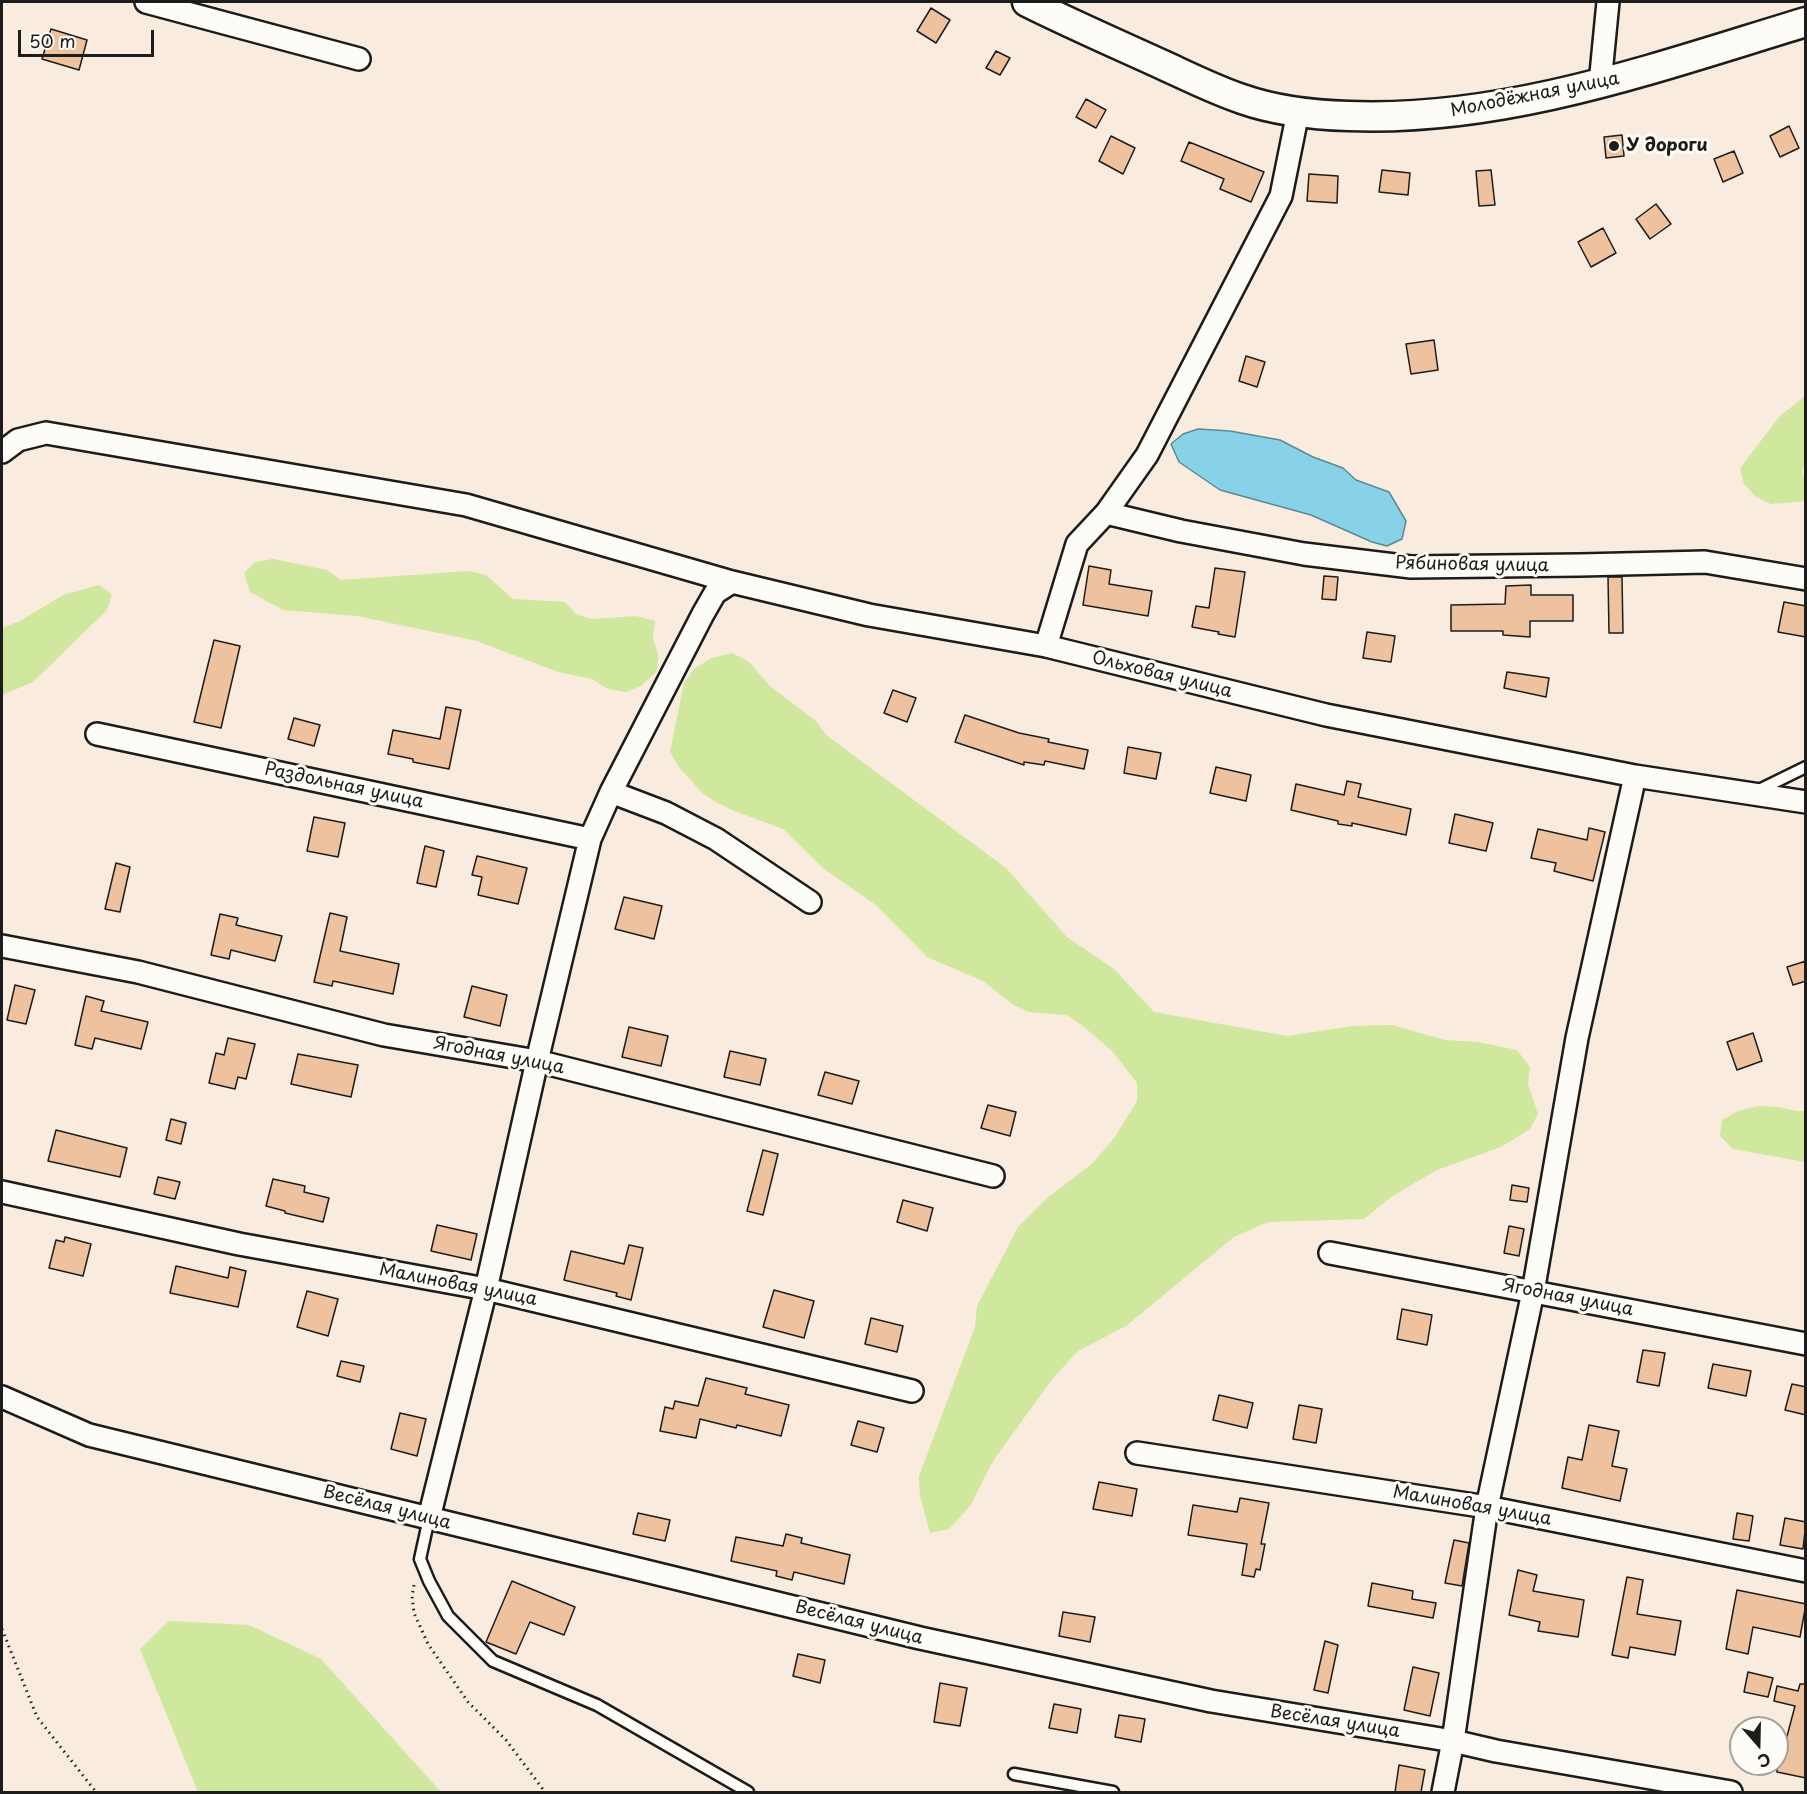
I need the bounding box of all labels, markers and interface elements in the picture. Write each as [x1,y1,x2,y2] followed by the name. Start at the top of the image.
[21,18,158,56] scale bar
[29,27,76,54] text: 50 m
[1449,68,1621,122] street label: Молодёжная улица
[1626,135,1708,157] place label: У дороги
[1607,139,1621,153] marker: У дороги
[1395,553,1549,577] street label: Рябиновая улица
[1090,647,1234,703] street label: Ольховая улица
[263,759,425,813] street label: Раздольная улица
[432,1033,566,1079] street label: Ягодная улица
[377,1259,539,1311] street label: Малиновая улица
[1501,1275,1635,1321] street label: Ягодная улица
[1391,1481,1553,1531] street label: Малиновая улица
[321,1482,453,1534] street label: Весёлая улица
[793,1597,925,1649] street label: Весёлая улица
[1269,1701,1401,1743] street label: Весёлая улица
[1729,1716,1789,1776] north arrow
[1755,1748,1774,1774] text: С

